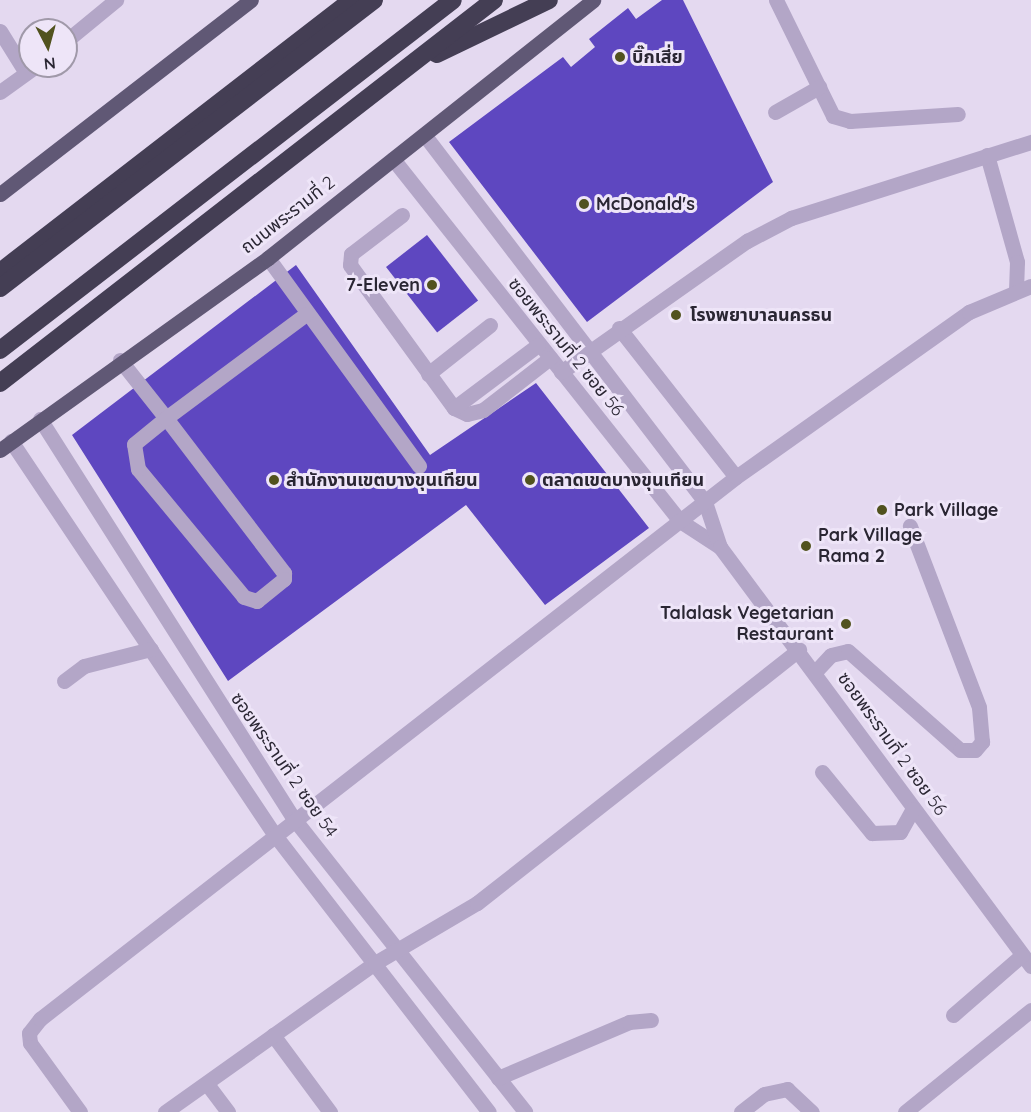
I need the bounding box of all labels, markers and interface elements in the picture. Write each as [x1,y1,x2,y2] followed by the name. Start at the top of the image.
[18,18,78,78] north arrow
[632,46,683,68] place label: บิ๊กเสี่ย
[613,50,627,64] marker: บิ๊กเสี่ย
[43,53,57,74] text: N
[237,172,339,258] street label: ถนนพระรามที่ 2
[596,193,695,215] place label: McDonald's
[577,197,591,211] marker: McDonald's
[504,273,628,421] street label: ซอยพระรามที่ 2 ซอย 56
[346,274,420,296] place label: 7-Eleven
[425,278,439,292] marker: 7-Eleven
[690,304,832,326] place label: โรงพยาบาลนครธน
[667,306,685,324] marker: โรงพยาบาลนครธน
[286,469,478,491] place label: สำนักงานเขตบางขุนเทียน
[542,469,704,491] place label: ตลาดเขตบางขุนเทียน
[267,473,281,487] marker: สำนักงานเขตบางขุนเทียน
[523,473,537,487] marker: ตลาดเขตบางขุนเทียน
[894,499,998,521] place label: Park Village
[875,503,889,517] marker: Park Village
[818,525,922,568] place label: Park Village Rama 2
[799,539,813,553] marker: Park Village Rama 2
[660,603,834,646] place label: Talalask Vegetarian Restaurant
[839,617,853,631] marker: Talalask Vegetarian Restaurant
[833,668,951,820] street label: ซอยพระรามที่ 2 ซอย 56
[226,689,342,841] street label: ซอยพระรามที่ 2 ซอย 54

